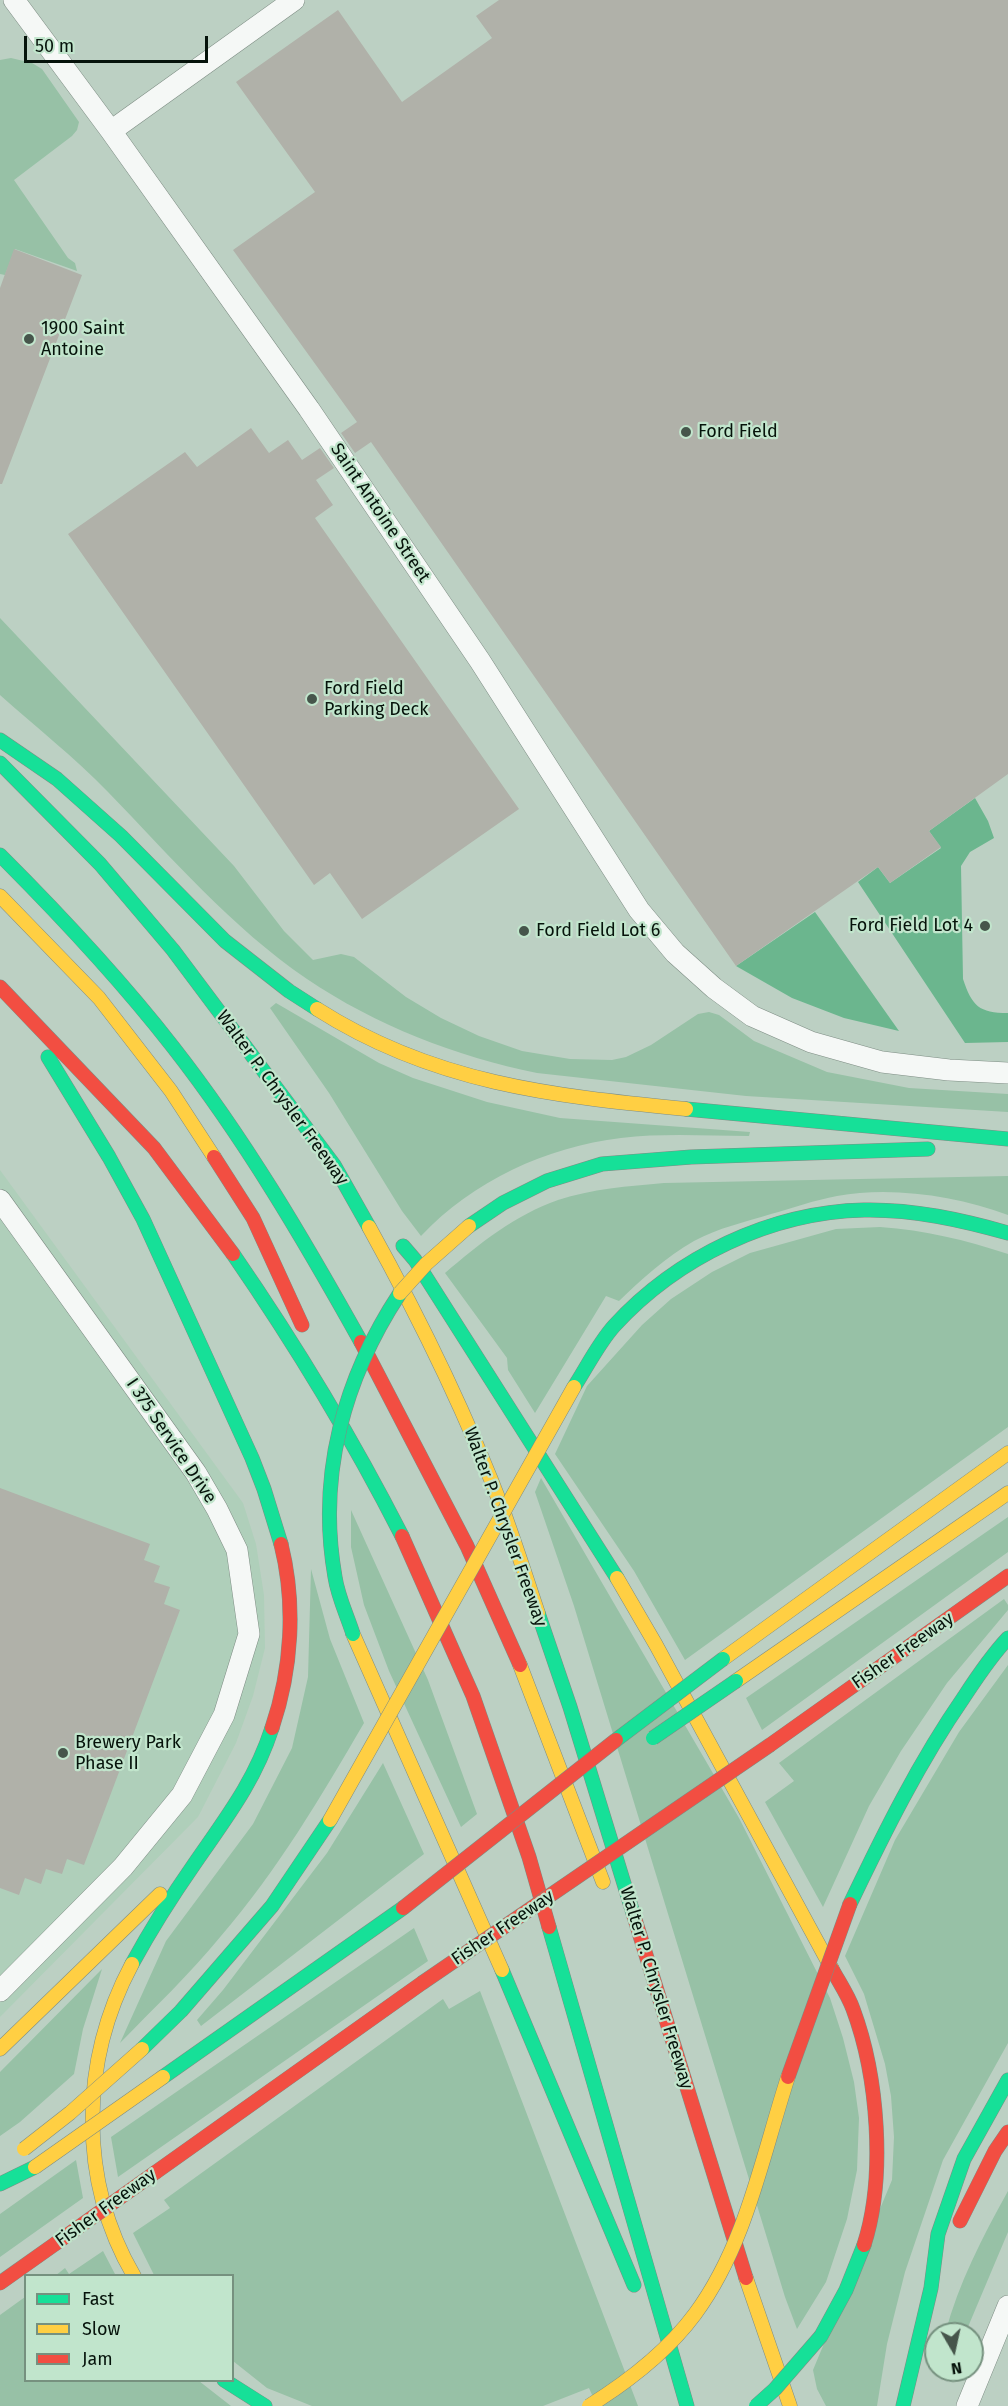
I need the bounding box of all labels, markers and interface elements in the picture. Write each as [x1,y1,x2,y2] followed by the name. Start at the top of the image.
[27,24,212,62] scale bar
[35,35,74,57] text: 50 m
[41,318,125,360] place label: 1900 Saint Antoine
[22,332,36,346] marker: 1900 Saint Antoine
[698,421,778,443] place label: Ford Field
[679,425,693,439] marker: Ford Field
[325,439,435,587] street label: Saint Antoine Street
[324,678,428,720] place label: Ford Field Parking Deck
[305,692,319,706] marker: Ford Field Parking Deck
[849,915,973,937] place label: Ford Field Lot 4
[978,919,992,933] marker: Ford Field Lot 4
[536,920,660,942] place label: Ford Field Lot 6
[517,924,531,938] marker: Ford Field Lot 6
[211,1006,353,1190] street label: Walter P. Chrysler Freeway
[121,1374,221,1508] street label: I 375 Service Drive
[459,1424,551,1630] street label: Walter P. Chrysler Freeway
[848,1608,958,1694] street label: Fisher Freeway
[75,1732,181,1774] place label: Brewery Park Phase II
[56,1746,70,1760] marker: Brewery Park Phase II
[615,1884,697,2092] street label: Walter P. Chrysler Freeway
[448,1886,558,1970] street label: Fisher Freeway
[51,2164,161,2252] street label: Fisher Freeway
[24,2274,234,2382] legend
[82,2288,114,2310] text: Fast
[82,2318,120,2340] text: Slow
[924,2322,984,2382] north arrow
[82,2348,113,2370] text: Jam
[950,2358,963,2379] text: N

